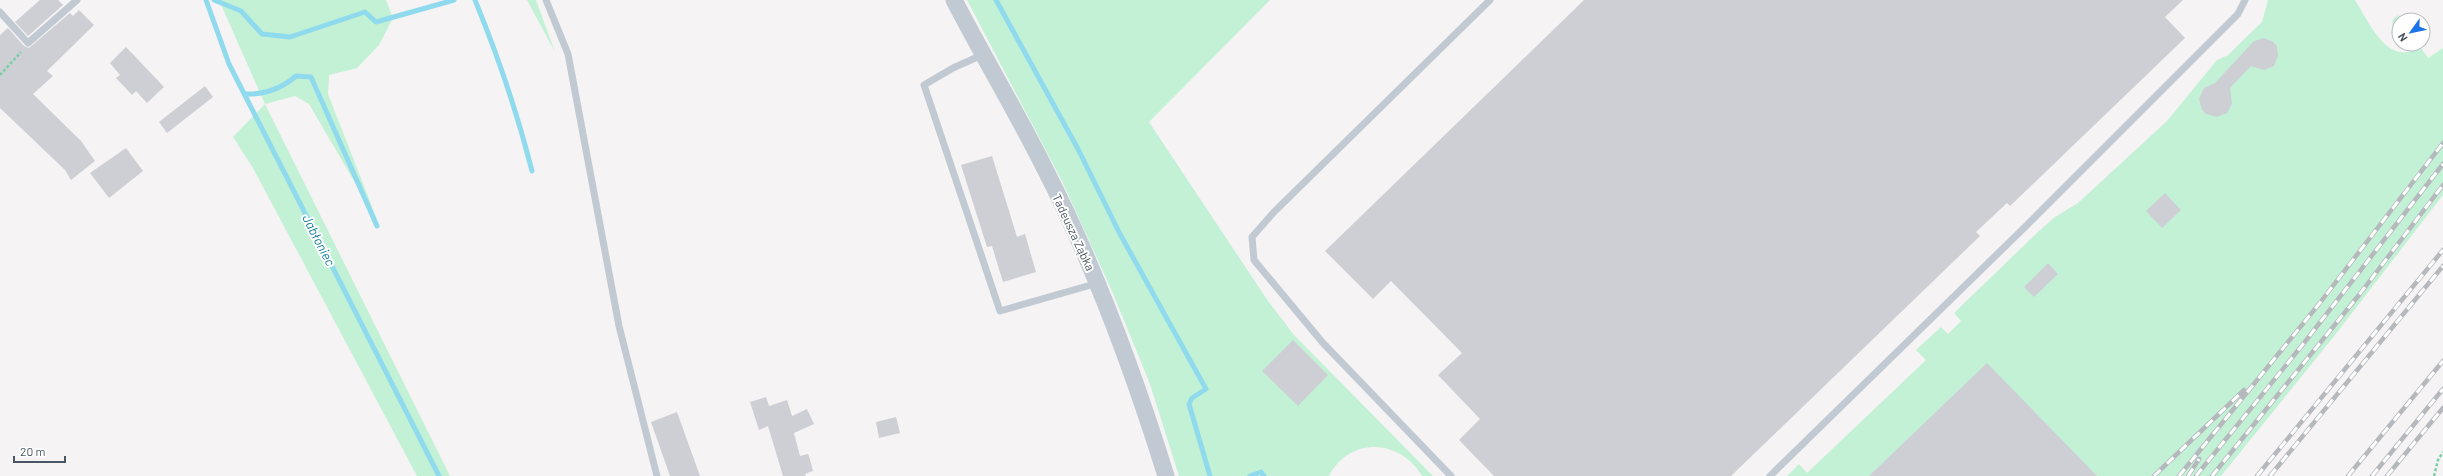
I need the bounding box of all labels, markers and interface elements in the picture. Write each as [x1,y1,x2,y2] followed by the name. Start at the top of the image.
[2391,12,2431,52] north arrow
[2395,31,2410,44] text: N
[1050,191,1098,273] street label: Tadeusza Ząbka
[299,212,339,269] water label: Jabłoniec
[14,438,65,464] scale bar
[20,444,46,458] text: 20 m

